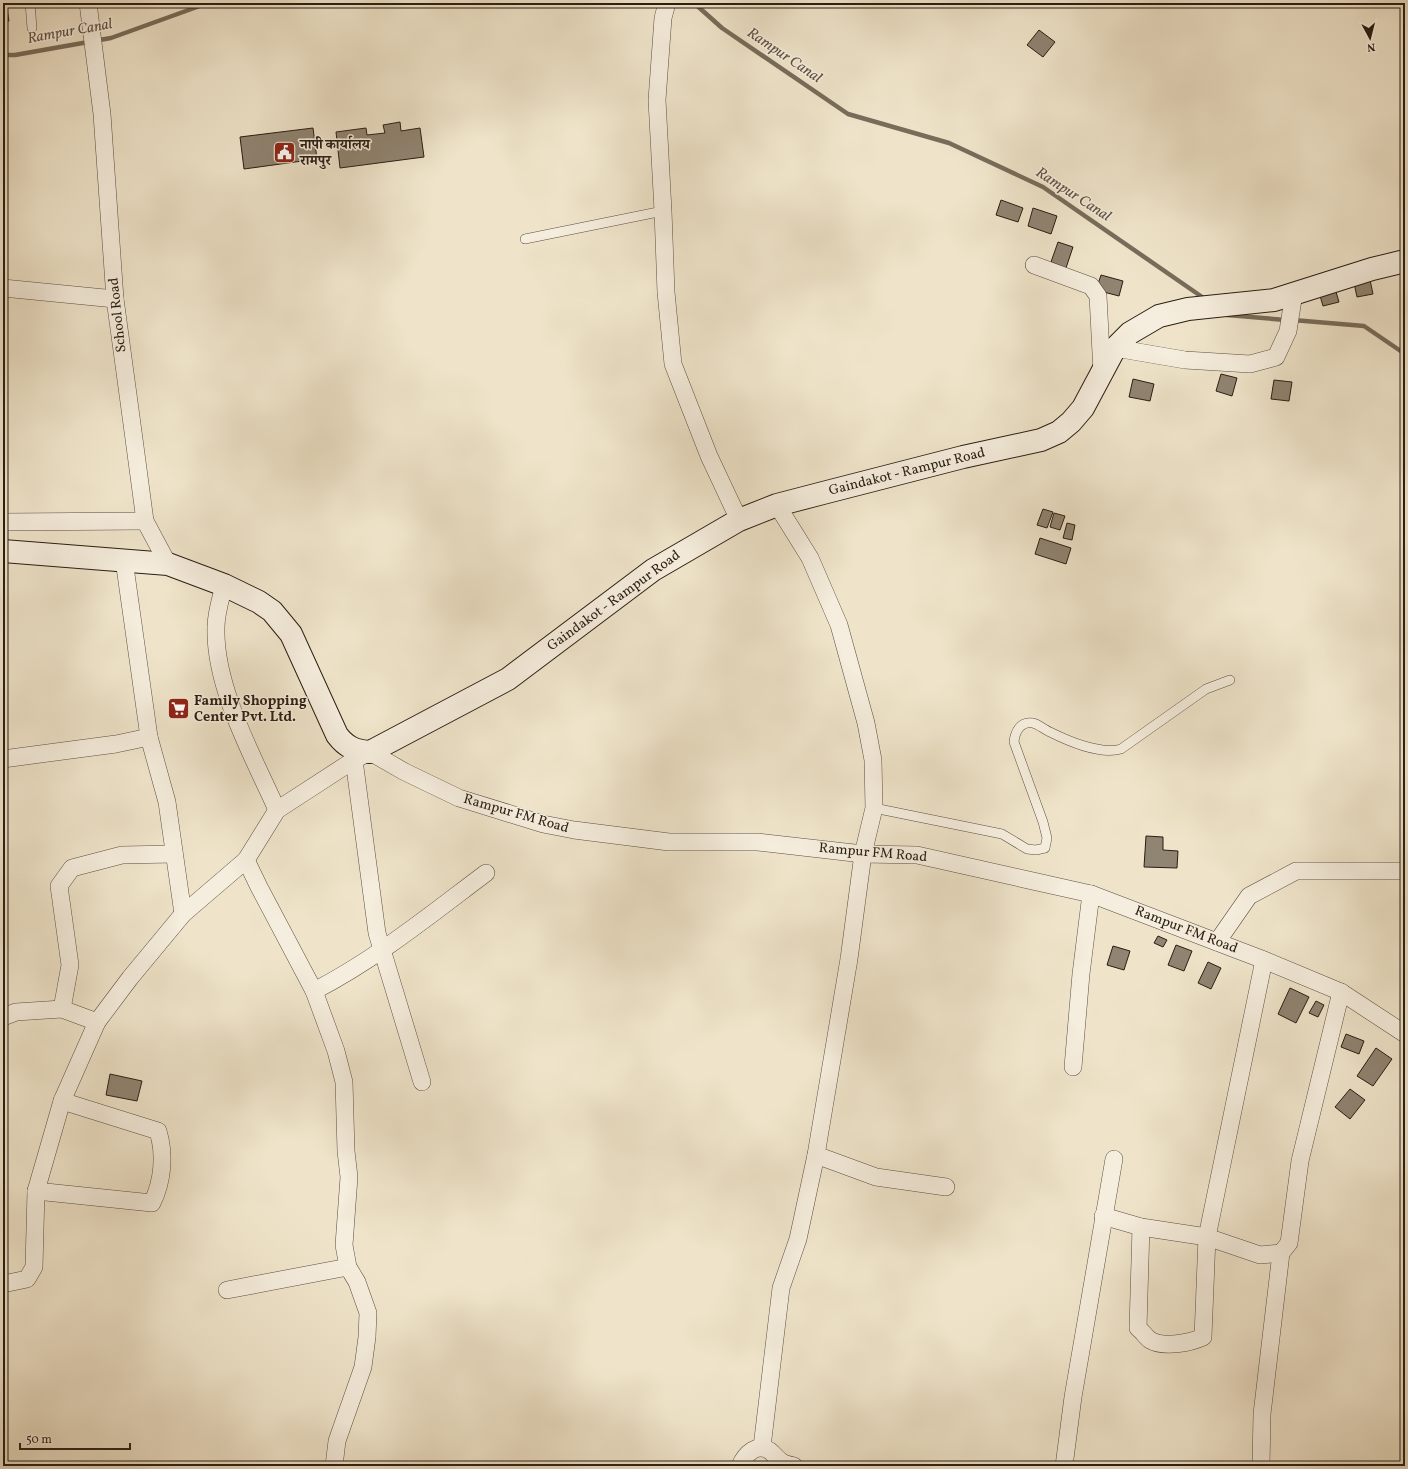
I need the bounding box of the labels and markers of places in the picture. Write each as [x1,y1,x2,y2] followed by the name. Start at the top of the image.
[299,135,372,171] place label: नापी कार्यालय रामपुर
[271,140,297,166] public building icon: नापी कार्यालय रामपुर
[194,692,307,727] place label: Family Shopping Center Pvt. Ltd.
[165,696,191,722] supermarket icon: Family Shopping Center Pvt. Ltd.

